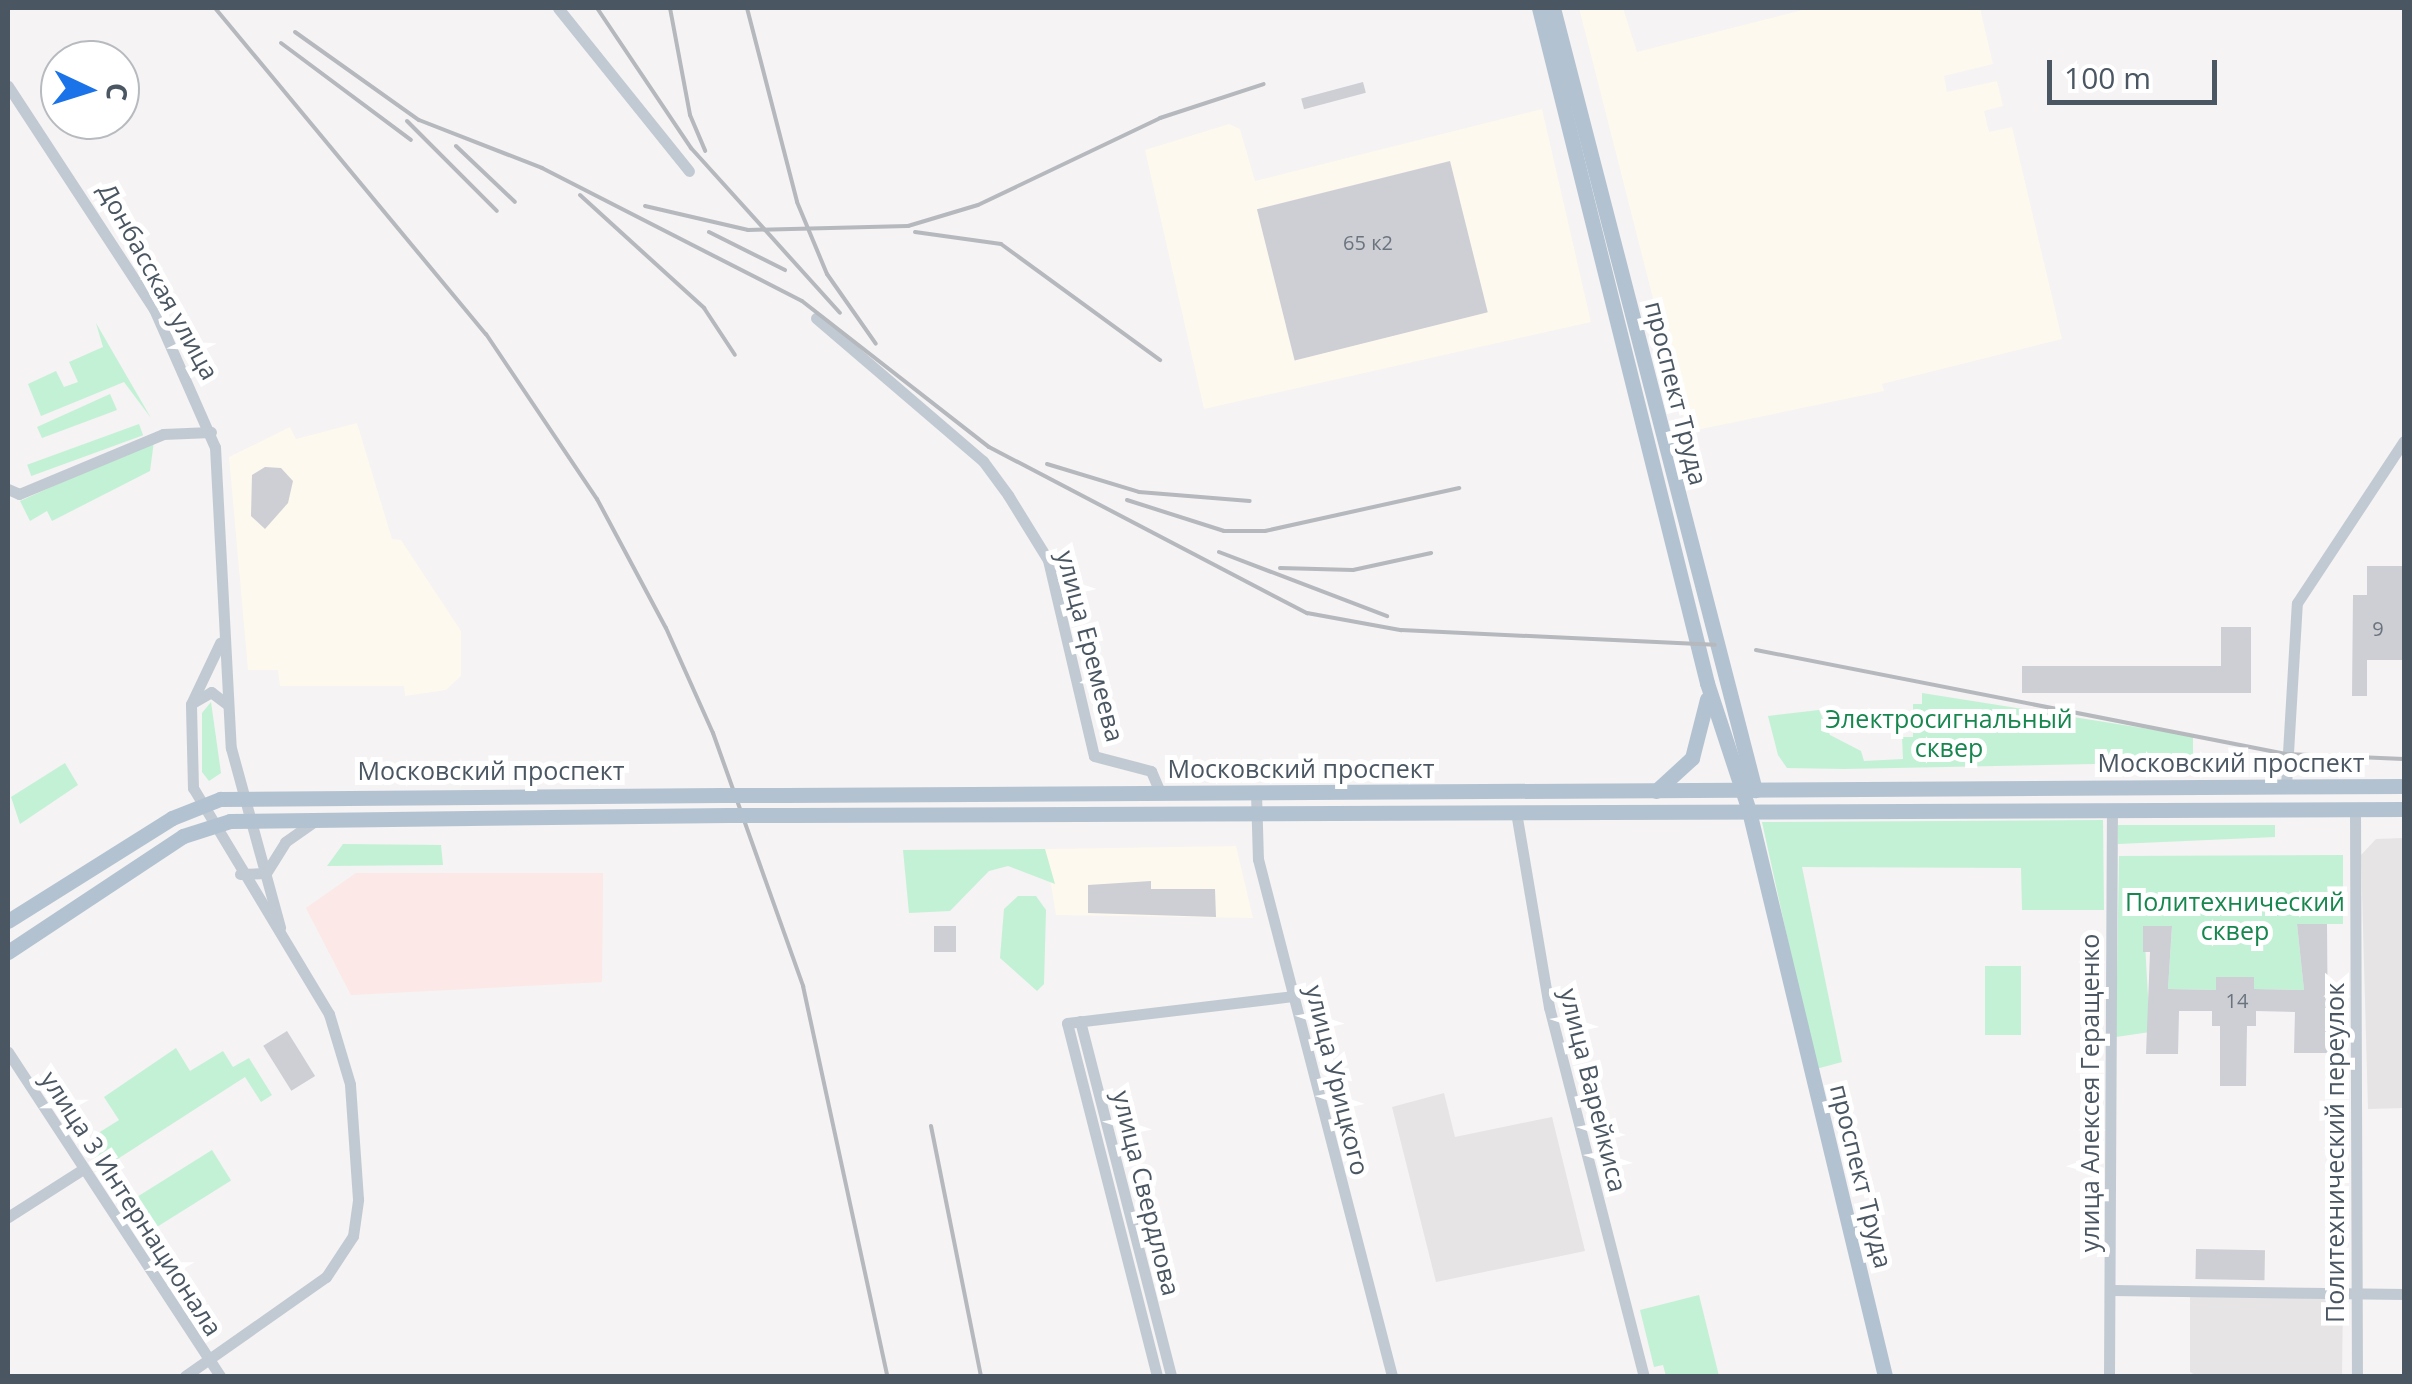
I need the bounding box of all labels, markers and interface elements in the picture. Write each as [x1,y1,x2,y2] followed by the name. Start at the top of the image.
[40,40,140,140] north arrow
[2052,40,2222,102] scale bar
[2064,57,2151,98] text: 100 m
[98,82,138,102] text: С
[93,177,225,385] street label: Донбасская улица
[1343,230,1393,254] house number: 65 к2
[1640,298,1714,488] street label: проспект Труда
[1051,547,1131,745] street label: улица Еремеева
[2372,616,2384,640] house number: 9
[1825,704,2073,763] park label: Электросигнальный сквер
[2097,747,2365,777] street label: Московский проспект
[1167,753,1435,783] street label: Московский проспект
[357,755,625,785] street label: Московский проспект
[2125,887,2345,946] park label: Политехнический сквер
[2074,934,2104,1252] street label: улица Алексея Геращенко
[1300,982,1376,1178] street label: улица Урицкого
[2319,983,2349,1323] street label: Политехнический переулок
[1554,985,1634,1195] street label: улица Варейкиса
[2226,988,2248,1012] house number: 14
[35,1065,229,1341] street label: улица 3 Интернационала
[1825,1081,1899,1271] street label: проспект Труда
[1107,1087,1187,1299] street label: улица Свердлова

